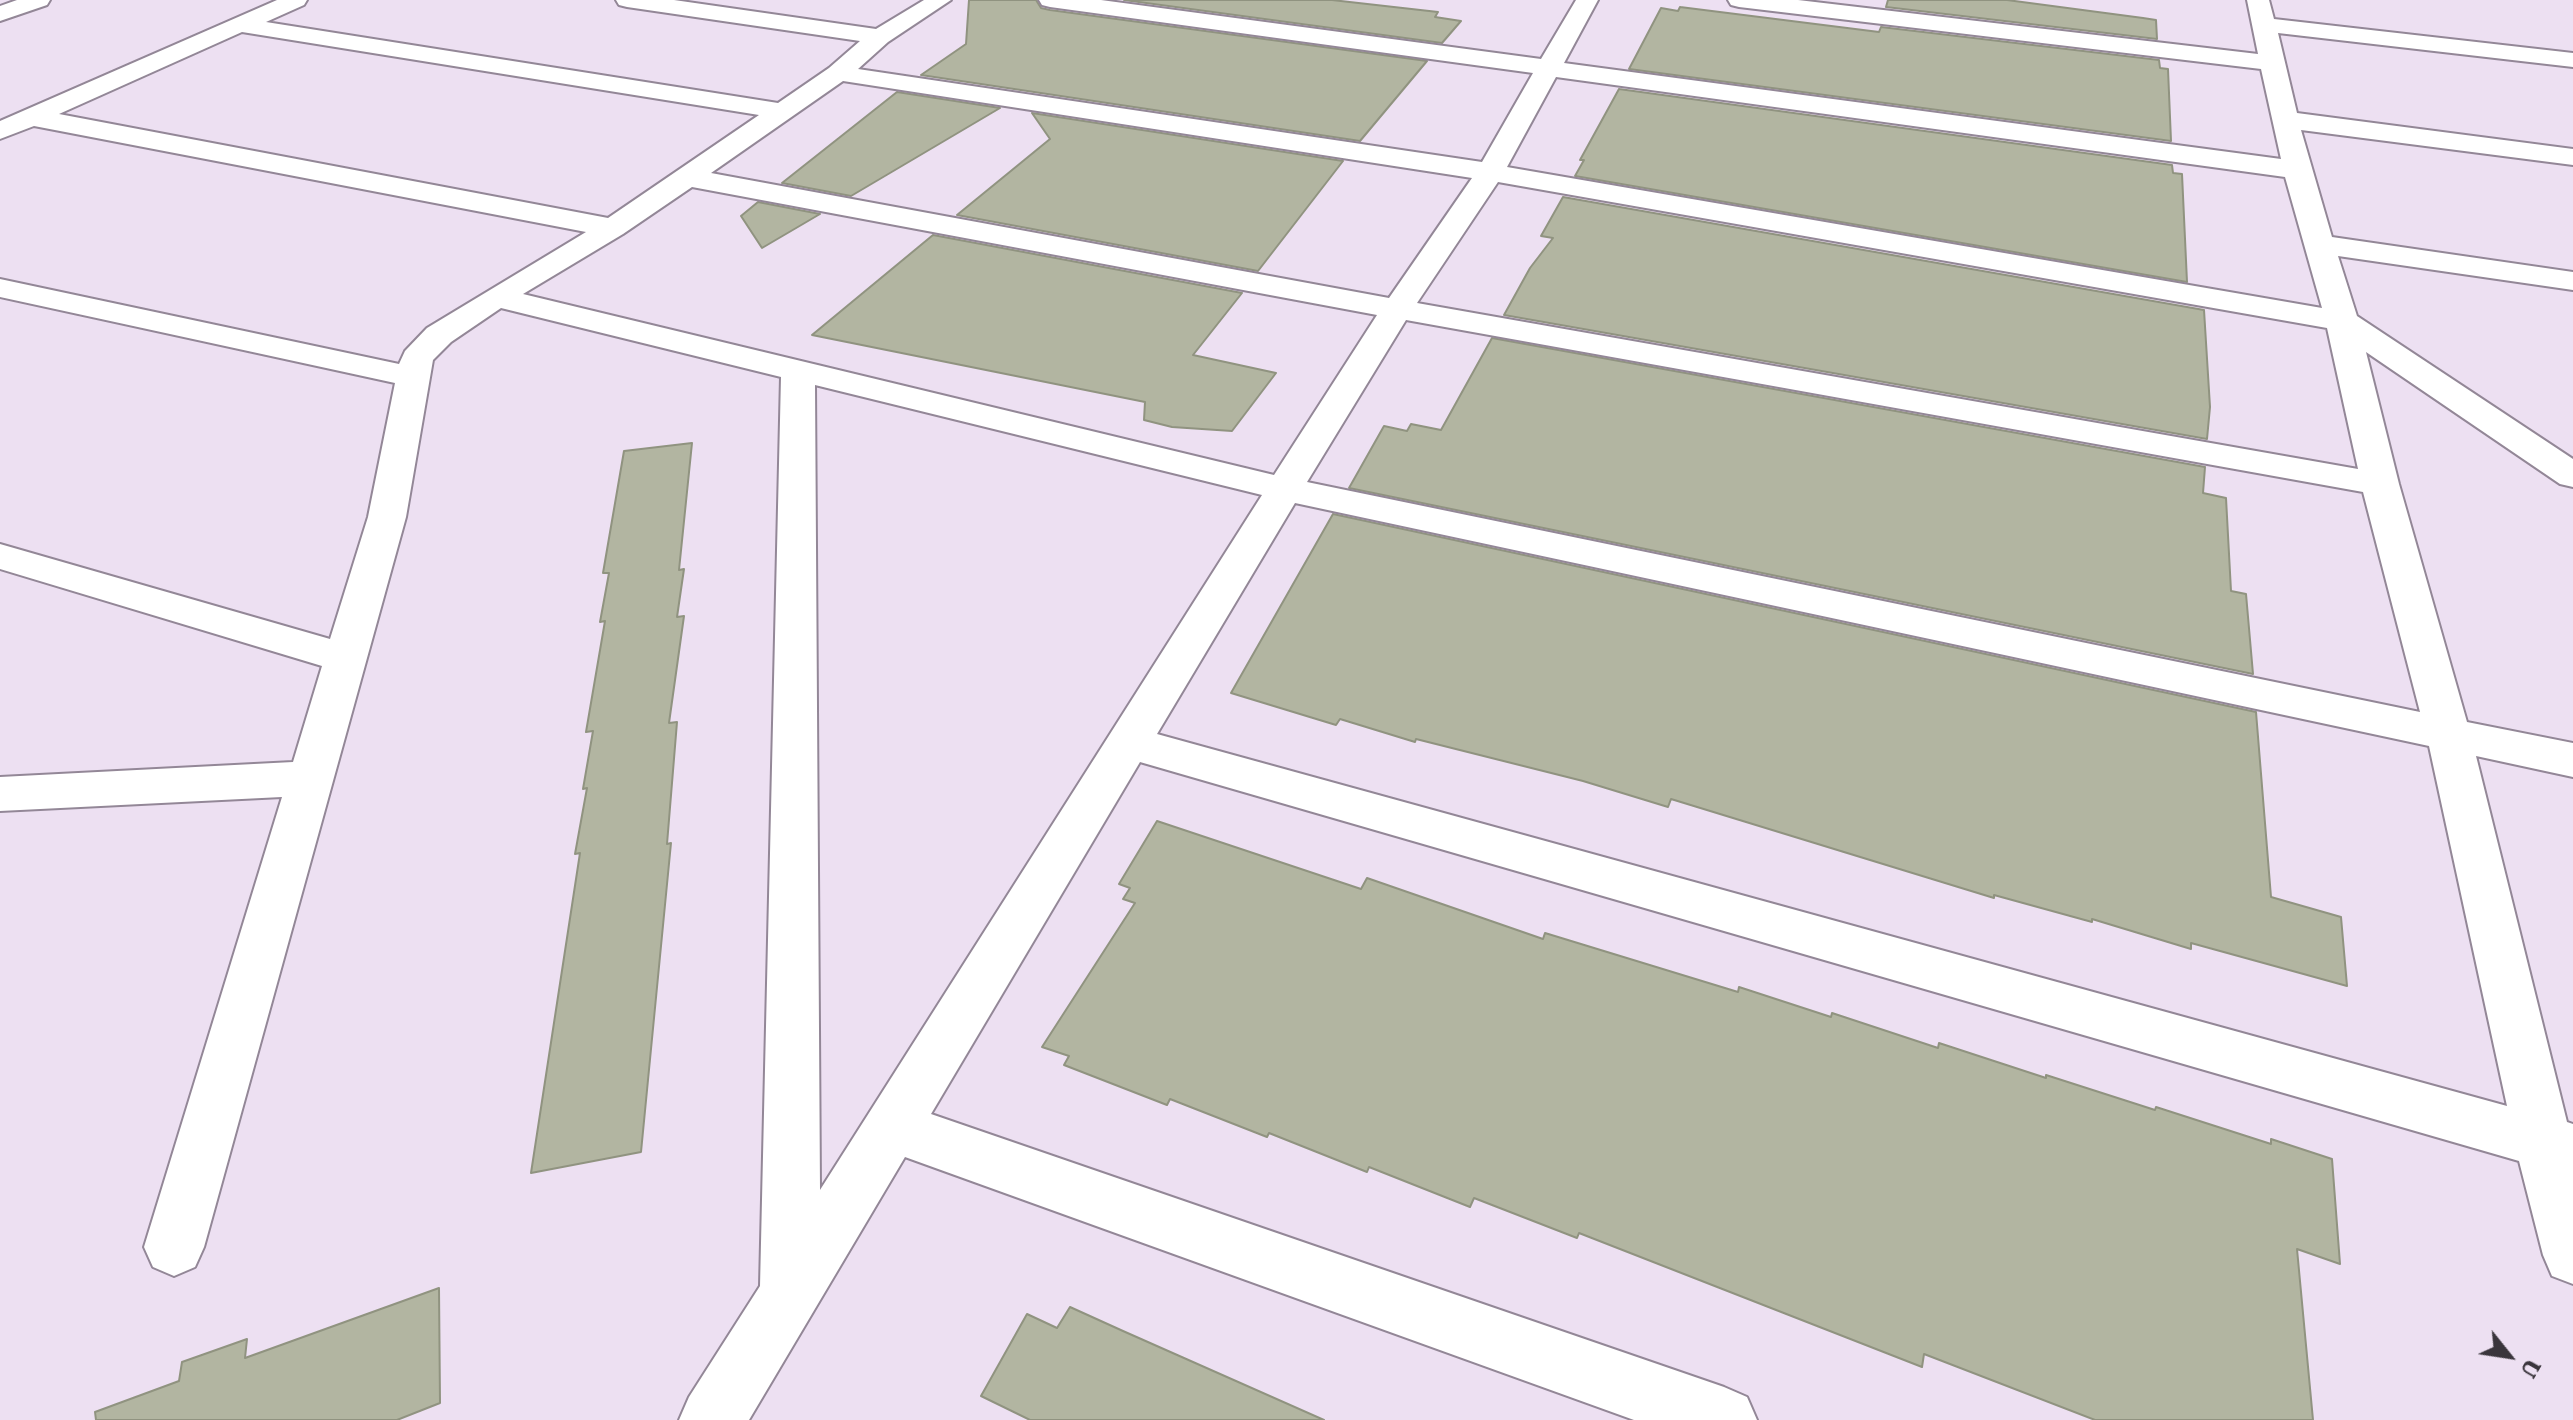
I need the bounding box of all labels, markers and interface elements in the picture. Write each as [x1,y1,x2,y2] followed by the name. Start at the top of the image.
[2469,1316,2549,1396] north arrow
[2515,1355,2545,1382] text: U

